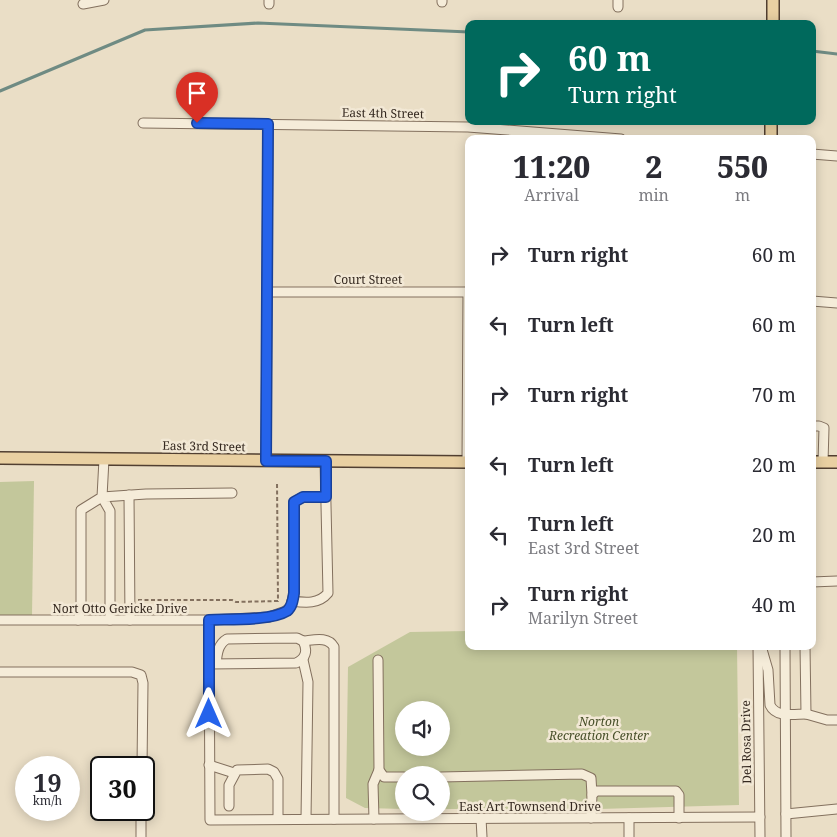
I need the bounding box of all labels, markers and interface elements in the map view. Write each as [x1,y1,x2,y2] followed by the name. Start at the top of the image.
[568,34,651,81] text: 60 m
[485,40,550,105] icon: right
[176,72,218,123] pin
[183,79,211,107] icon: arrive
[568,79,677,109] text: Turn right
[342,104,424,122] street label: East 4th Street
[513,146,590,187] text: 11:20
[645,146,662,187] text: 2
[717,146,768,187] text: 550
[524,184,579,206] text: Arrival
[638,184,669,206] text: min
[735,184,750,206] text: m
[485,241,513,269] icon: right
[528,242,628,268] text: Turn right
[752,242,796,268] text: 60 m
[334,271,402,288] street label: Court Street
[485,311,513,339] icon: left
[528,312,614,338] text: Turn left
[752,312,796,338] text: 60 m
[485,381,513,409] icon: right
[528,382,628,408] text: Turn right
[752,382,796,408] text: 70 m
[162,437,246,455] street label: East 3rd Street
[485,451,513,479] icon: left
[528,452,614,478] text: Turn left
[752,452,796,478] text: 20 m
[528,511,614,537] text: Turn left
[485,521,513,549] icon: left
[752,522,796,548] text: 20 m
[528,537,639,559] text: East 3rd Street
[528,581,628,607] text: Turn right
[485,591,513,619] icon: right
[752,592,796,618] text: 40 m
[53,600,187,617] street label: Nort Otto Gericke Drive
[528,607,638,629] text: Marilyn Street
[182,687,234,739] position arrow
[737,700,755,784] street label: Del Rosa Drive
[395,701,450,821] map controls
[395,701,450,756] button: sound
[548,713,649,744] park label: Norton Recreation Center
[90,756,155,821] speed limit sign: 30
[33,765,62,799] text: 19
[395,766,450,821] button: search
[33,792,62,809] text: km/h
[459,798,601,815] street label: East Art Townsend Drive

